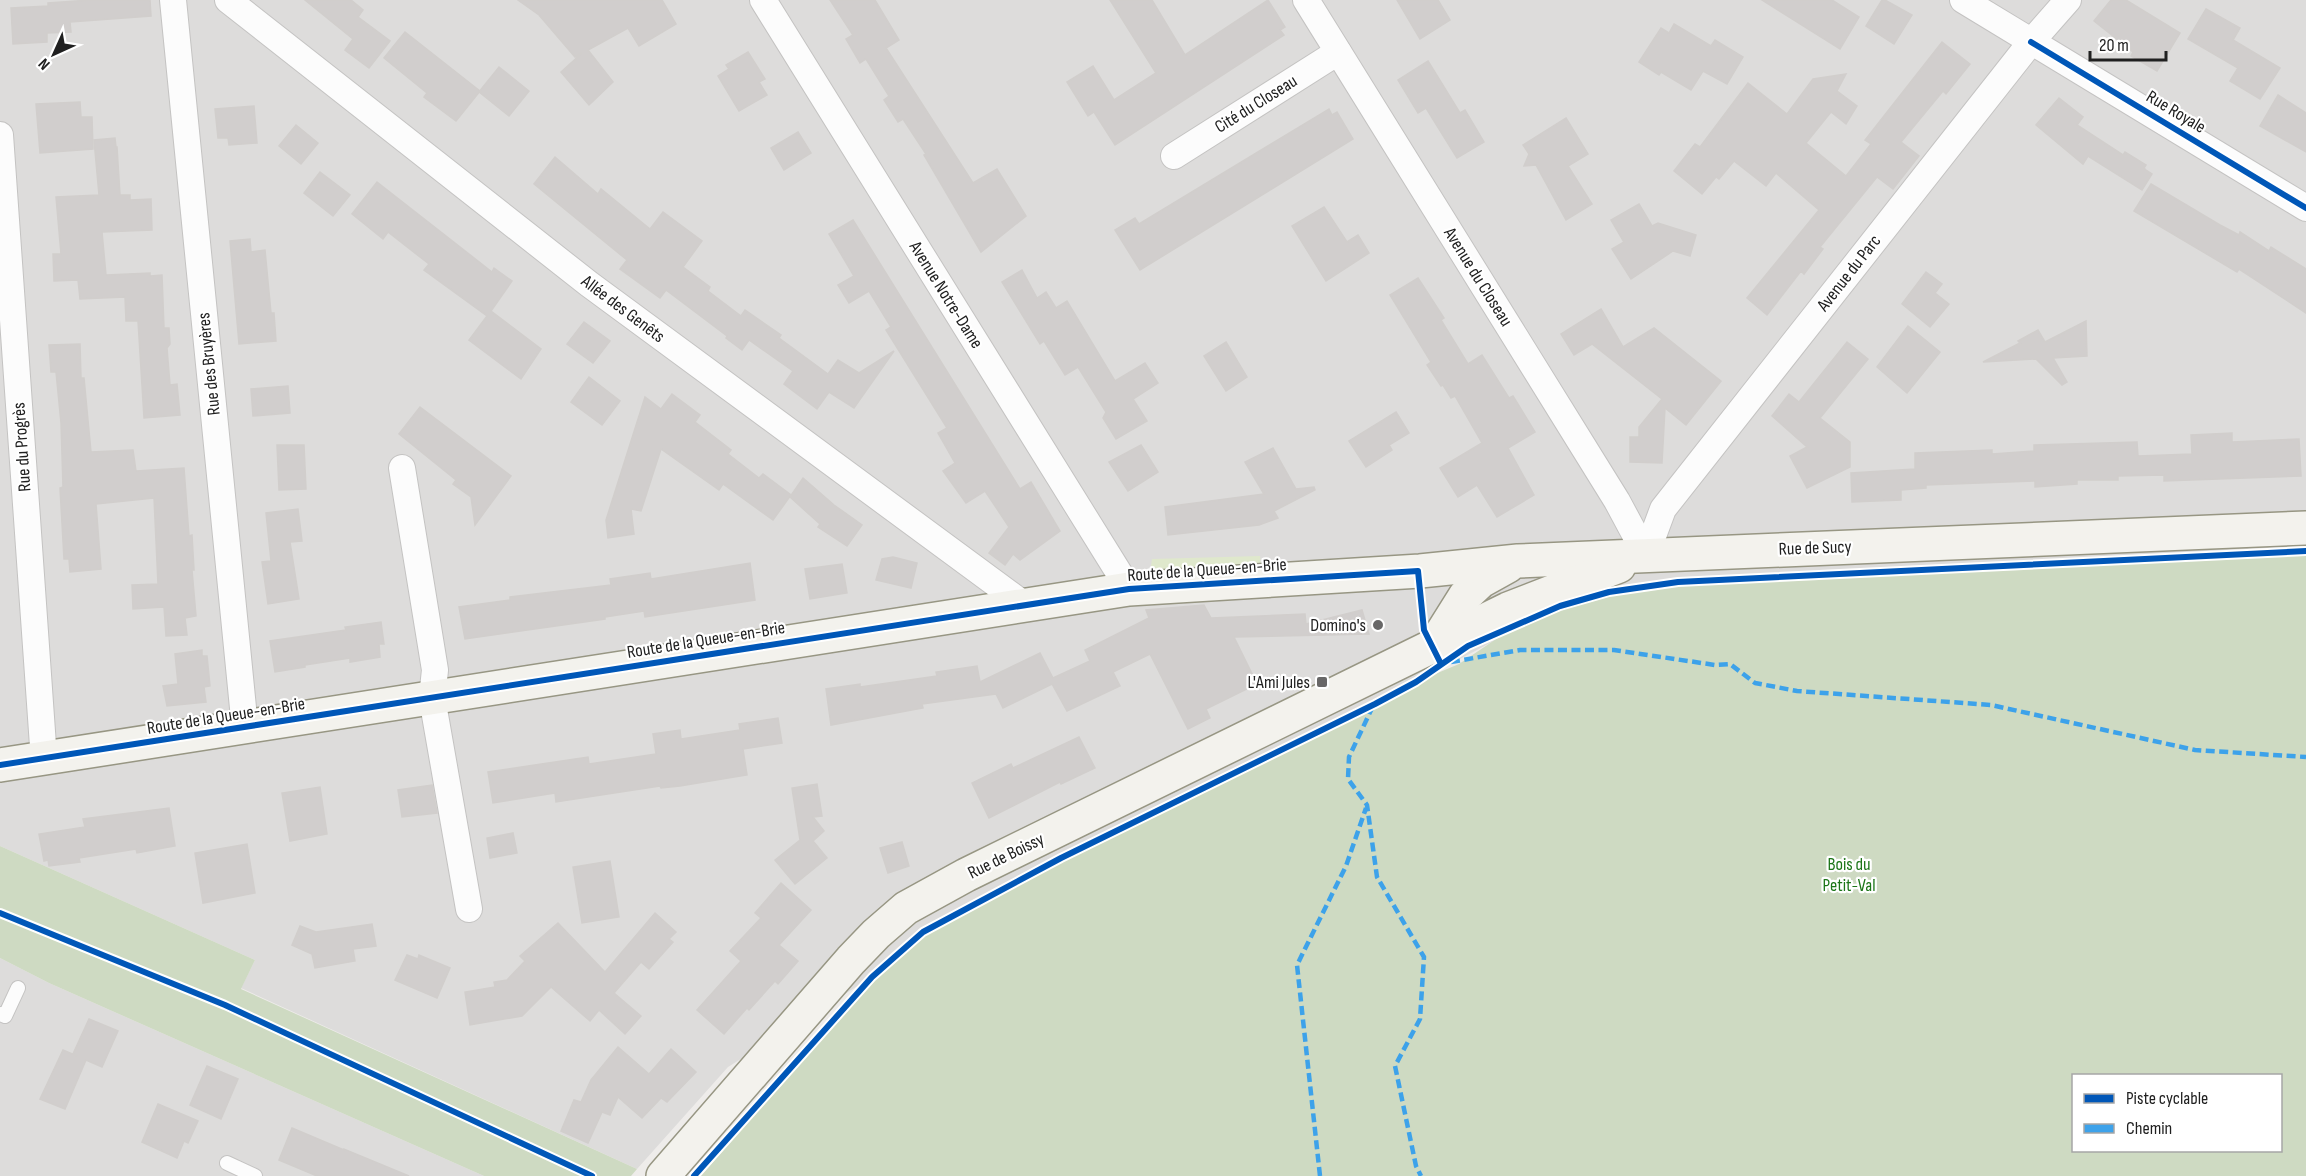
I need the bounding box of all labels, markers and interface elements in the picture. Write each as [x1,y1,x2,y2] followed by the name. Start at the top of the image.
[24,24,84,84] north arrow
[2090,24,2166,62] scale bar
[2099,35,2129,56] text: 20 m
[35,54,54,73] text: N
[1211,70,1301,138] street label: Cité du Closeau
[2142,86,2210,138] street label: Rue Royale
[1439,223,1517,330] street label: Avenue du Closeau
[1812,231,1885,316] street label: Avenue du Parc
[904,237,987,352] street label: Avenue Notre-Dame
[576,270,669,347] street label: Allée des Genêts
[193,312,225,416] street label: Rue des Bruyères
[8,402,36,492] street label: Rue du Progrès
[1778,536,1852,560] street label: Rue de Sucy
[1127,554,1287,586] street label: Route de la Queue-en-Brie
[1310,615,1366,636] place label: Domino's
[626,617,786,663] street label: Route de la Queue-en-Brie
[1371,618,1385,632] marker: Domino's
[1247,672,1310,693] place label: L'Ami Jules
[1315,675,1329,689] marker: L'Ami Jules
[146,693,306,739] street label: Route de la Queue-en-Brie
[965,829,1047,883] street label: Rue de Boissy
[1822,854,1876,896] park label: Bois du Petit-Val
[2072,1074,2282,1152] legend
[2126,1088,2208,1109] text: Piste cyclable
[2126,1118,2172,1139] text: Chemin

